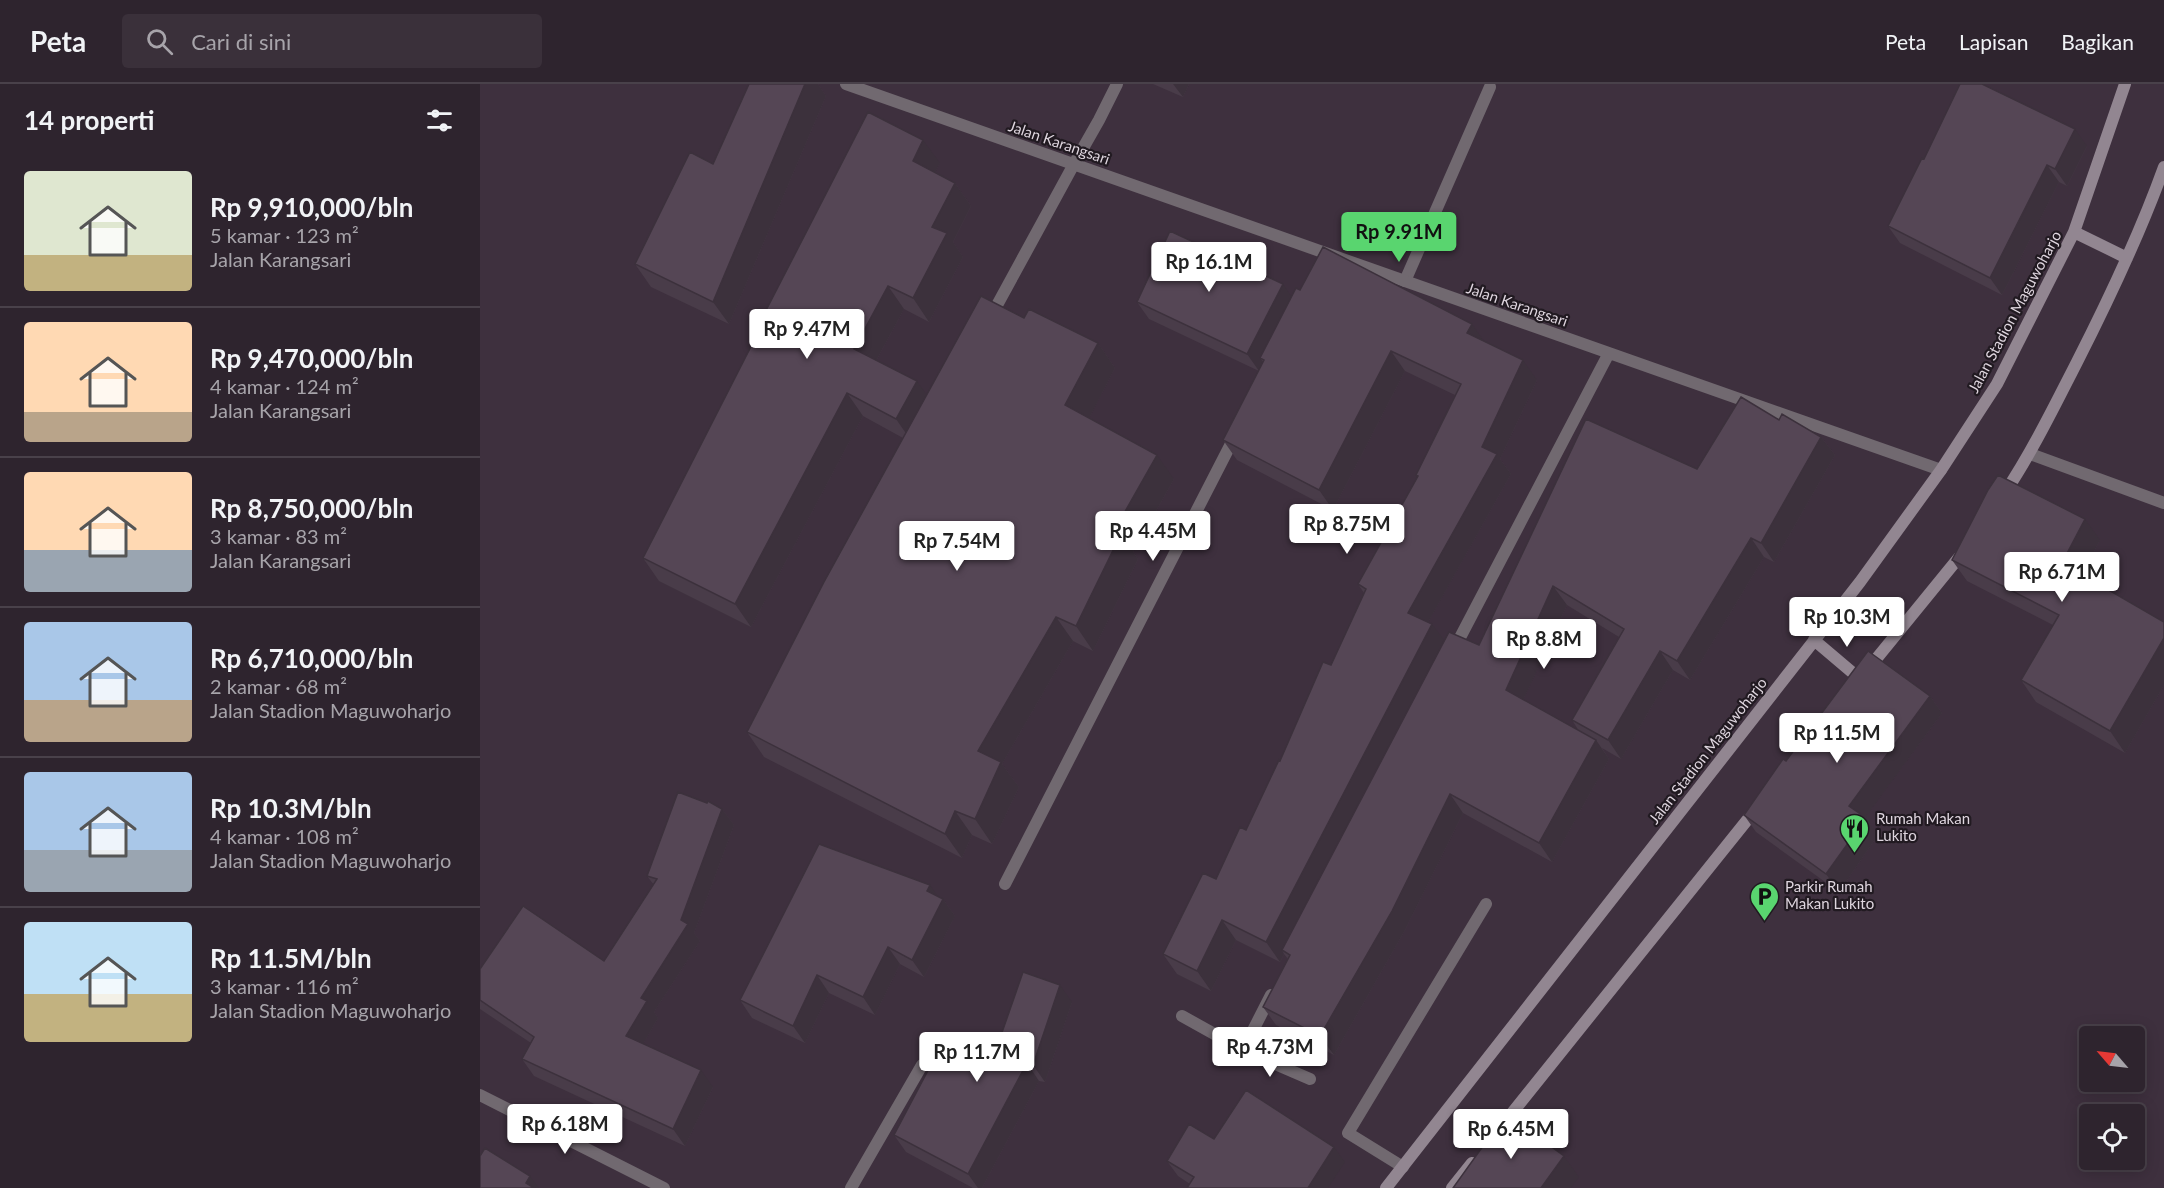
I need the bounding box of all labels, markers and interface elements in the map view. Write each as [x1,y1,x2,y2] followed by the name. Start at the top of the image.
[122,14,542,68] search box
[30,24,86,58] text: Peta
[143,25,176,58] icon: search
[191,28,291,55] text: Cari di sini
[1885,29,1926,54] text: Peta
[1959,29,2028,54] text: Lapisan
[2061,29,2134,54] text: Bagikan
[24,104,155,136] text: 14 properti
[423,104,456,137] icon: filters
[1006,116,1112,168] street label: Jalan Karangsari
[210,191,413,223] text: Rp 9,910,000/bln
[72,195,144,267] icon: home
[1337,212,1461,263] pin: Rp 9.91M
[1355,219,1443,243] text: Rp 9.91M
[210,223,359,247] text: 5 kamar · 123 m²
[1964,227,2065,396] street label: Jalan Stadion Maguwoharjo
[1147,242,1271,293] pin: Rp 16.1M
[210,247,351,271] text: Jalan Karangsari
[1165,249,1253,273] text: Rp 16.1M
[1464,278,1570,330] street label: Jalan Karangsari
[745,309,869,360] pin: Rp 9.47M
[763,316,851,340] text: Rp 9.47M
[210,342,413,374] text: Rp 9,470,000/bln
[72,346,144,418] icon: home
[210,374,359,398] text: 4 kamar · 124 m²
[210,398,351,422] text: Jalan Karangsari
[210,492,413,524] text: Rp 8,750,000/bln
[72,496,144,568] icon: home
[1285,504,1409,555] pin: Rp 8.75M
[1091,511,1215,562] pin: Rp 4.45M
[1303,511,1391,535] text: Rp 8.75M
[1109,518,1197,542] text: Rp 4.45M
[895,521,1019,572] pin: Rp 7.54M
[210,524,347,548] text: 3 kamar · 83 m²
[913,528,1001,552] text: Rp 7.54M
[210,548,351,572] text: Jalan Karangsari
[2000,552,2124,603] pin: Rp 6.71M
[2018,559,2106,583] text: Rp 6.71M
[1785,597,1909,648] pin: Rp 10.3M
[1803,604,1891,628] text: Rp 10.3M
[1489,619,1599,670] pin: Rp 8.8M
[1506,626,1582,650] text: Rp 8.8M
[210,642,413,674] text: Rp 6,710,000/bln
[72,646,144,718] icon: home
[210,674,347,698] text: 2 kamar · 68 m²
[1644,674,1770,827] street label: Jalan Stadion Maguwoharjo
[210,698,451,722] text: Jalan Stadion Maguwoharjo
[1775,713,1899,764] pin: Rp 11.5M
[1793,720,1881,744] text: Rp 11.5M
[210,792,372,824] text: Rp 10.3M/bln
[72,796,144,868] icon: home
[1876,809,1970,844] place label: Rumah Makan Lukito
[1839,812,1871,854] restaurant icon: Rumah Makan Lukito
[210,824,359,848] text: 4 kamar · 108 m²
[210,848,451,872] text: Jalan Stadion Maguwoharjo
[1785,877,1874,912] place label: Parkir Rumah Makan Lukito
[1748,880,1780,922] parking icon: Parkir Rumah Makan Lukito
[210,942,372,974] text: Rp 11.5M/bln
[72,946,144,1018] icon: home
[210,974,359,998] text: 3 kamar · 116 m²
[210,998,451,1022] text: Jalan Stadion Maguwoharjo
[2079,1026,2145,1092] north arrow
[2079,1026,2145,1170] map controls
[1208,1027,1332,1078] pin: Rp 4.73M
[915,1032,1039,1083] pin: Rp 11.7M
[1226,1034,1314,1058] text: Rp 4.73M
[933,1039,1021,1063] text: Rp 11.7M
[503,1104,627,1155] pin: Rp 6.18M
[2079,1104,2145,1170] button: locate
[1449,1109,1573,1160] pin: Rp 6.45M
[521,1111,609,1135] text: Rp 6.18M
[1467,1116,1555,1140] text: Rp 6.45M

